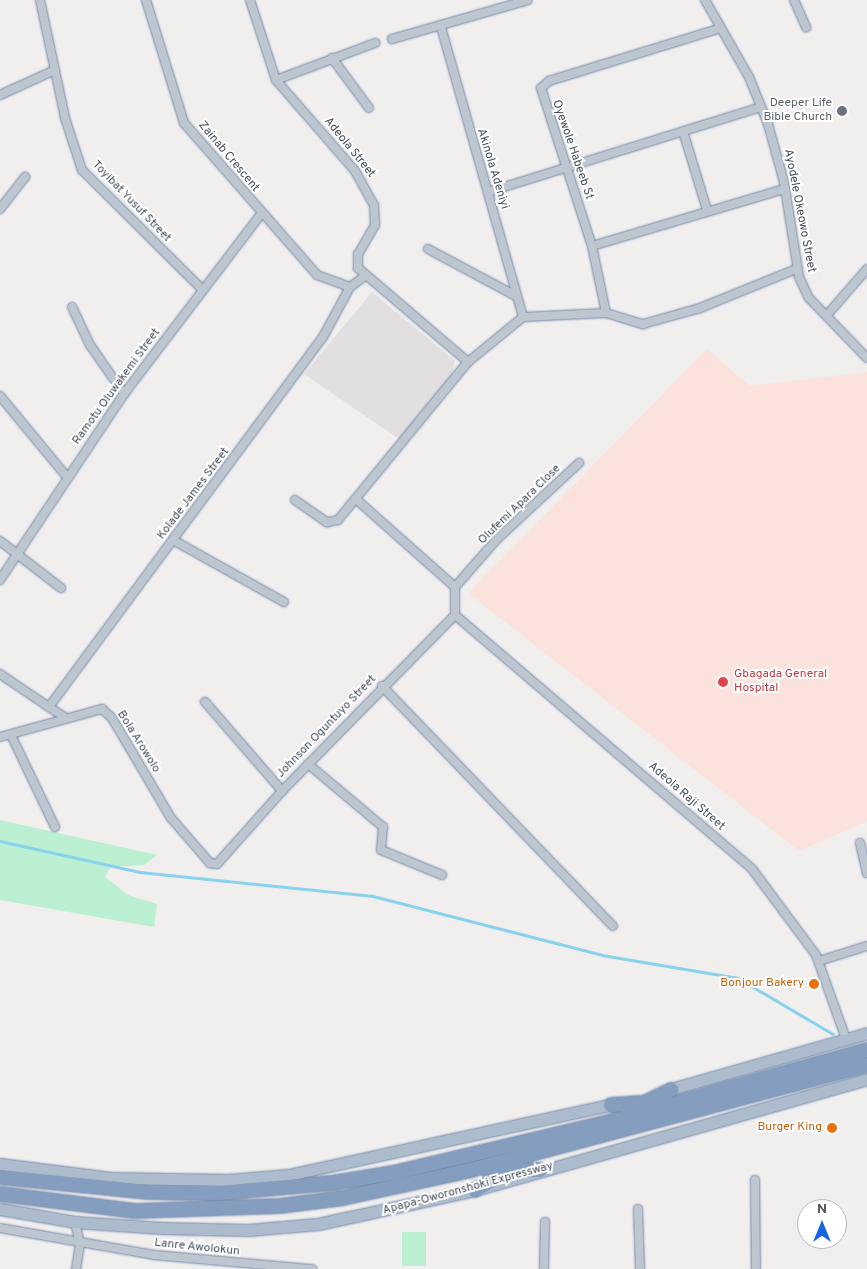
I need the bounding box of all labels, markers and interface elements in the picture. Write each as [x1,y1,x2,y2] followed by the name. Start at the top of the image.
[763,97,832,125] place label: Deeper Life Bible Church
[548,98,596,202] street label: Oyewole Habeeb St
[836,105,848,117] marker: Deeper Life Bible Church
[320,115,378,181] street label: Adeola Street
[194,119,262,195] street label: Zainab Crescent
[473,127,511,211] street label: Akinola Adeniyi
[780,148,818,274] street label: Ayodele Okeowo Street
[88,158,174,246] street label: Toyibat Yusuf Street
[70,326,164,448] street label: Ramotu Oluwakemi Street
[155,445,233,543] street label: Kolade James Street
[476,462,564,548] street label: Olufemi Apara Close
[734,668,827,696] place label: Gbagada General Hospital
[274,673,380,781] street label: Johnson Oguntuyo Street
[716,675,730,689] marker: Gbagada General Hospital
[113,708,163,776] street label: Bola Arowolo
[645,760,727,834] street label: Adeola Raji Street
[720,977,804,991] place label: Bonjour Bakery
[808,978,820,990] marker: Bonjour Bakery
[758,1121,822,1135] place label: Burger King
[826,1122,838,1134] marker: Burger King
[381,1159,555,1219] street label: Apapa-Oworonshoki Expressway
[797,1199,847,1249] north arrow
[817,1201,827,1218] text: N
[153,1236,241,1260] street label: Lanre Awolokun

